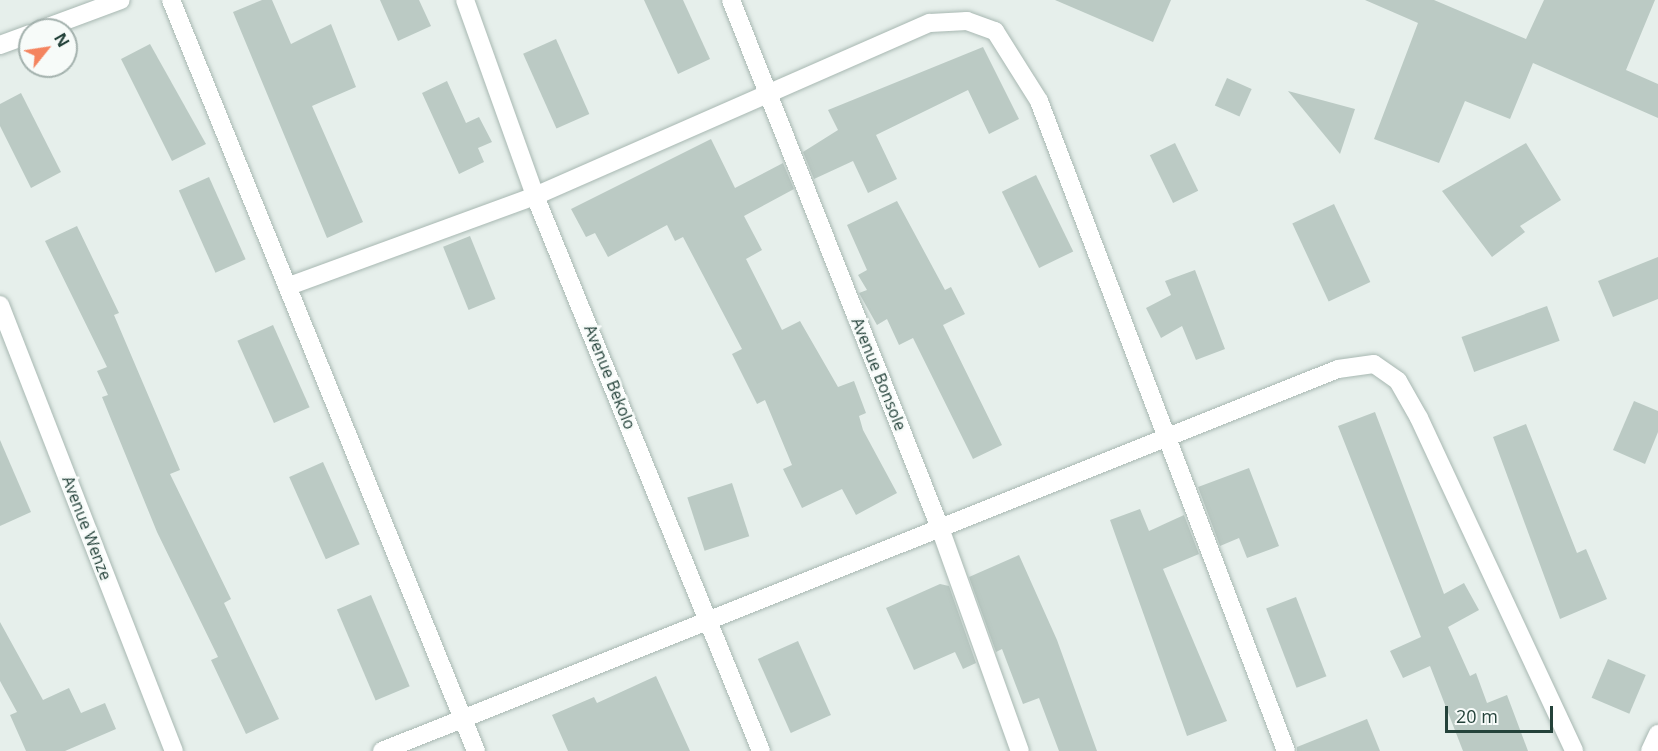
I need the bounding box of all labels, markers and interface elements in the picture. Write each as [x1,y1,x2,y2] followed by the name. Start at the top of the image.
[18,18,78,78] north arrow
[49,29,75,51] text: N
[848,315,910,433] street label: Avenue Bonsole
[580,322,640,432] street label: Avenue Bekolo
[58,473,116,583] street label: Avenue Wenze
[1448,694,1556,732] scale bar
[1456,704,1498,728] text: 20 m

